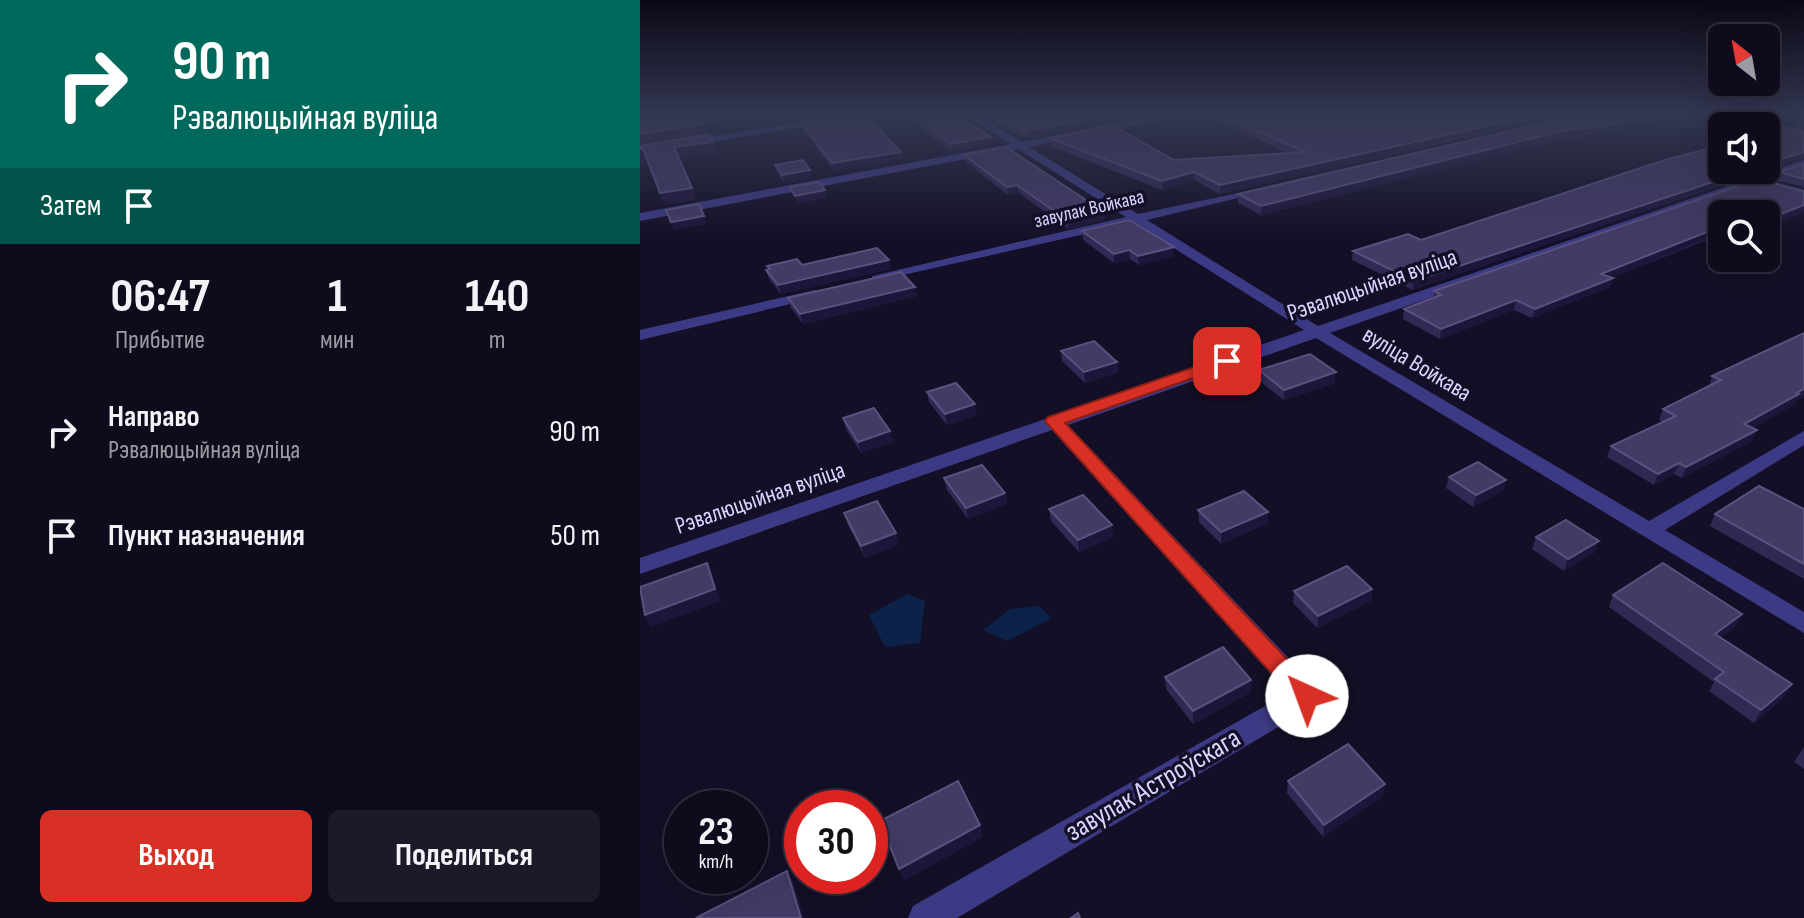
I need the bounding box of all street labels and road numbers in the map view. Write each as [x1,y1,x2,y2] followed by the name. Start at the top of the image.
[1032,185,1146,233] street label: завулак Войкава
[1283,242,1461,328] street label: Рэвалюцыйная вуліца
[1357,320,1477,408] street label: вуліца Войкава
[671,455,849,541] street label: Рэвалюцыйная вуліца
[1060,722,1246,848] street label: завулак Астроўскага

